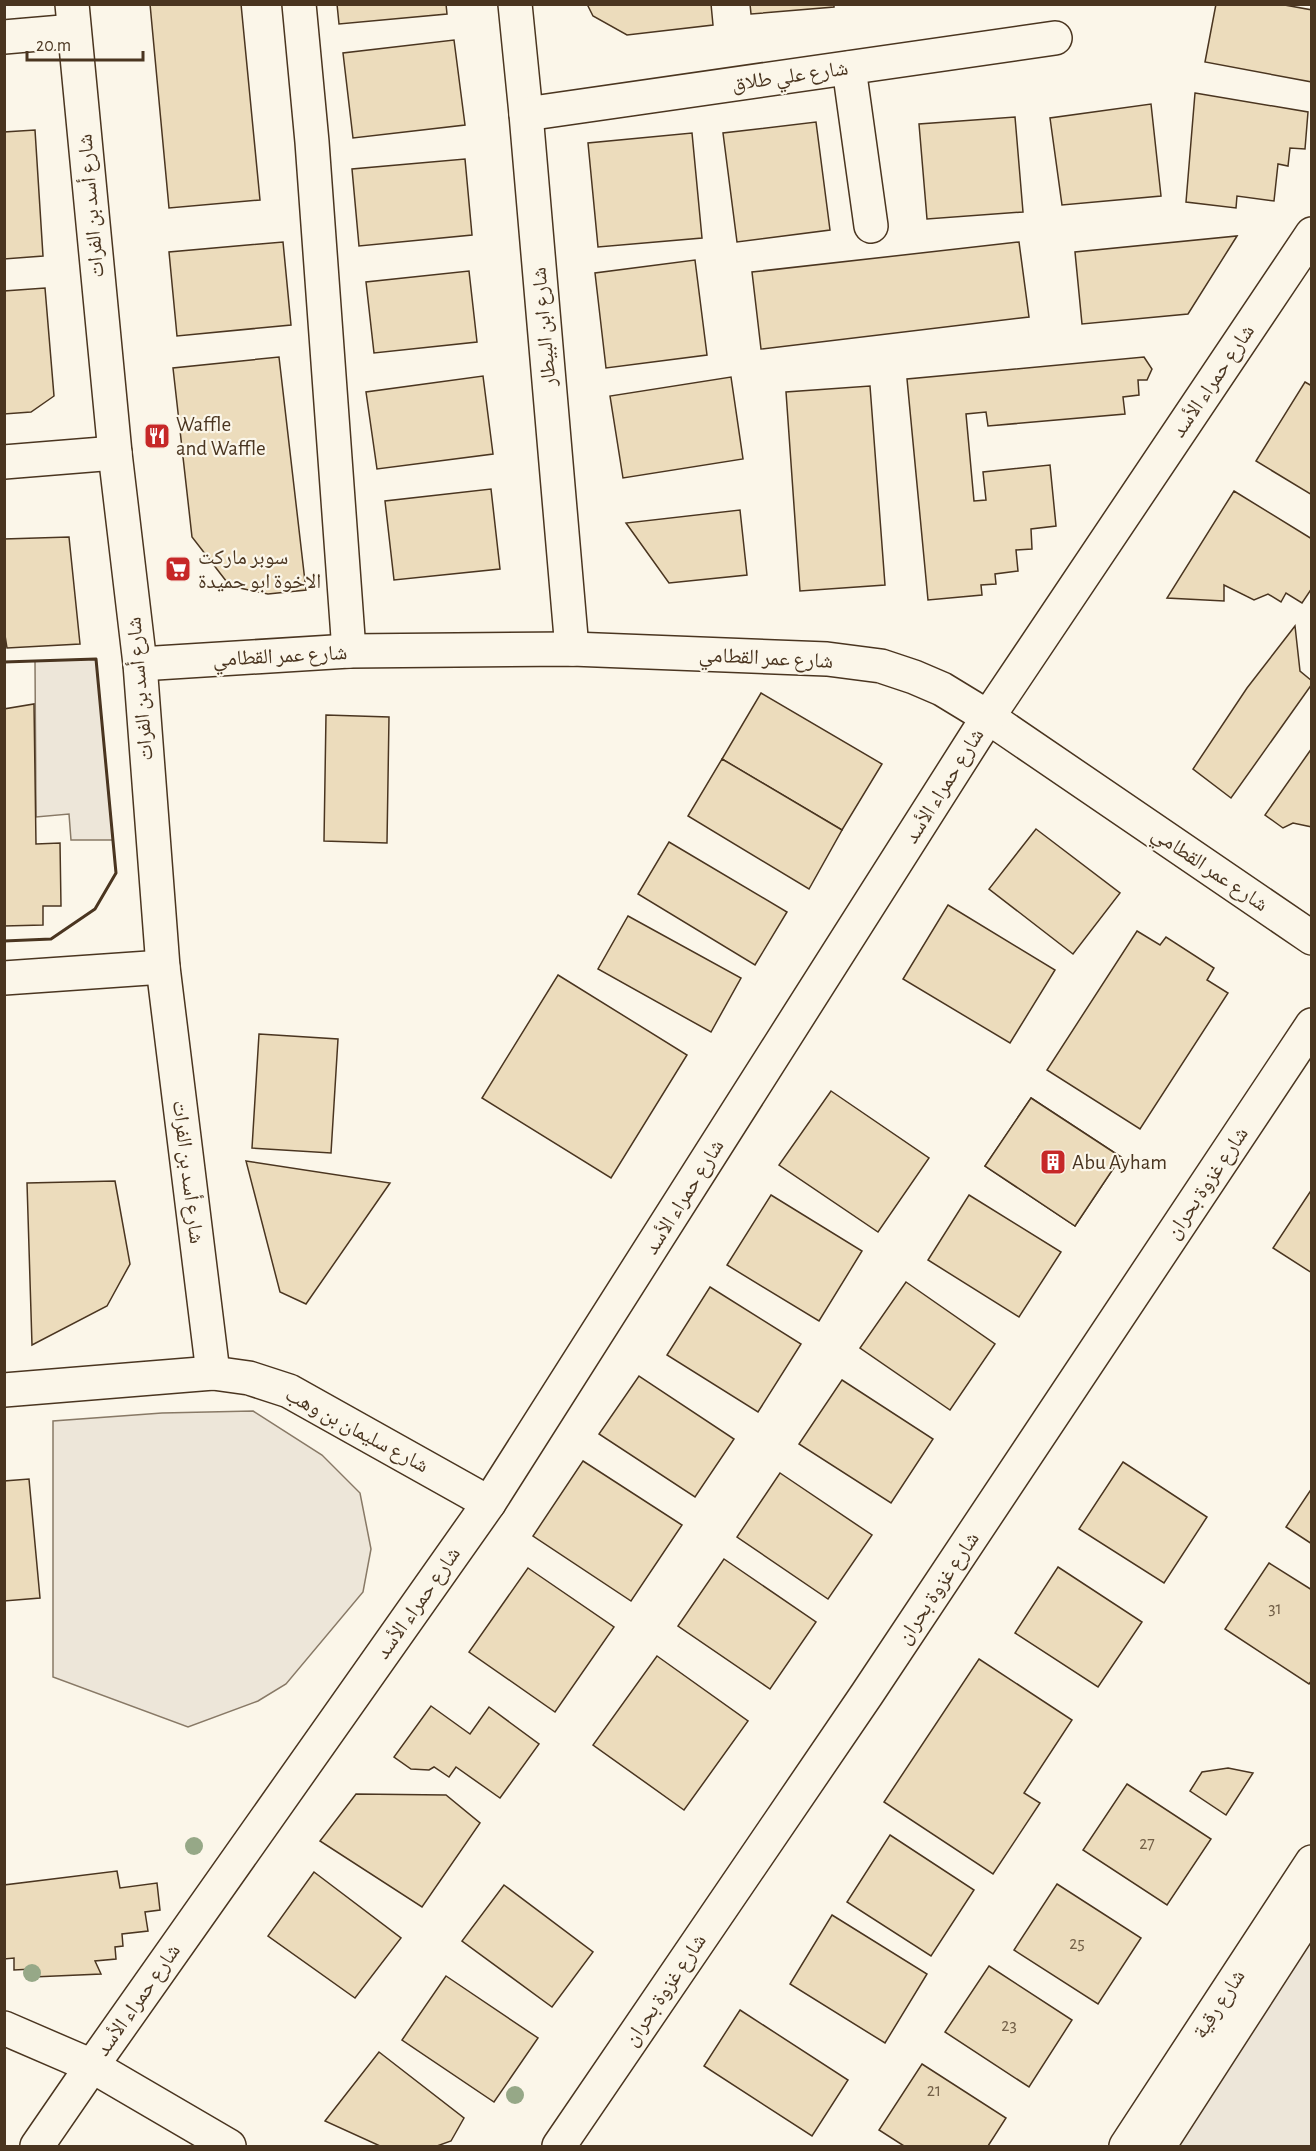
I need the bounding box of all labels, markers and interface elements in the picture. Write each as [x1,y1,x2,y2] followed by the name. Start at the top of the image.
[27,24,142,62] scale bar
[36,37,71,55] text: 20 m
[730,57,850,100] street label: شارع علي طلاق
[72,133,110,279] street label: شارع أسد بن الفرات
[528,266,562,389] street label: شارع ابن البيطار
[1167,321,1260,442] street label: شارع حمراء الأسد
[176,414,266,459] place label: Waffle and Waffle
[142,421,172,451] restaurant icon: Waffle and Waffle
[198,547,321,592] place label: سوبر ماركت الاخوة ابو حميدة
[163,554,193,584] supermarket icon: سوبر ماركت الاخوة ابو حميدة
[121,616,159,762] street label: شارع أسد بن الفرات
[212,642,348,675] street label: شارع عمر القطامي
[698,644,834,677] street label: شارع عمر القطامي
[900,725,989,848] street label: شارع حمراء الأسد
[1145,823,1272,920] street label: شارع عمر القطامي
[167,1099,210,1245] street label: شارع أسد بن الفرات
[1162,1123,1254,1244] street label: شارع غزوة بحران
[640,1136,729,1259] street label: شارع حمراء الأسد
[1038,1147,1068,1177] building icon: Abu Ayham
[1072,1152,1167,1173] place label: Abu Ayham
[281,1383,432,1478] street label: شارع سليمان بن وهب
[893,1528,985,1649] street label: شارع غزوة بحران
[372,1543,466,1664] street label: شارع حمراء الأسد
[1268,1600,1282,1618] house number: 31
[1139,1835,1155,1853] house number: 27
[620,1930,712,2051] street label: شارع غزوة بحران
[1069,1935,1085,1953] house number: 25
[92,1940,186,2061] street label: شارع حمراء الأسد
[1189,1966,1251,2043] street label: شارع رقية
[1001,2017,1017,2035] house number: 23
[927,2082,941,2100] house number: 21

